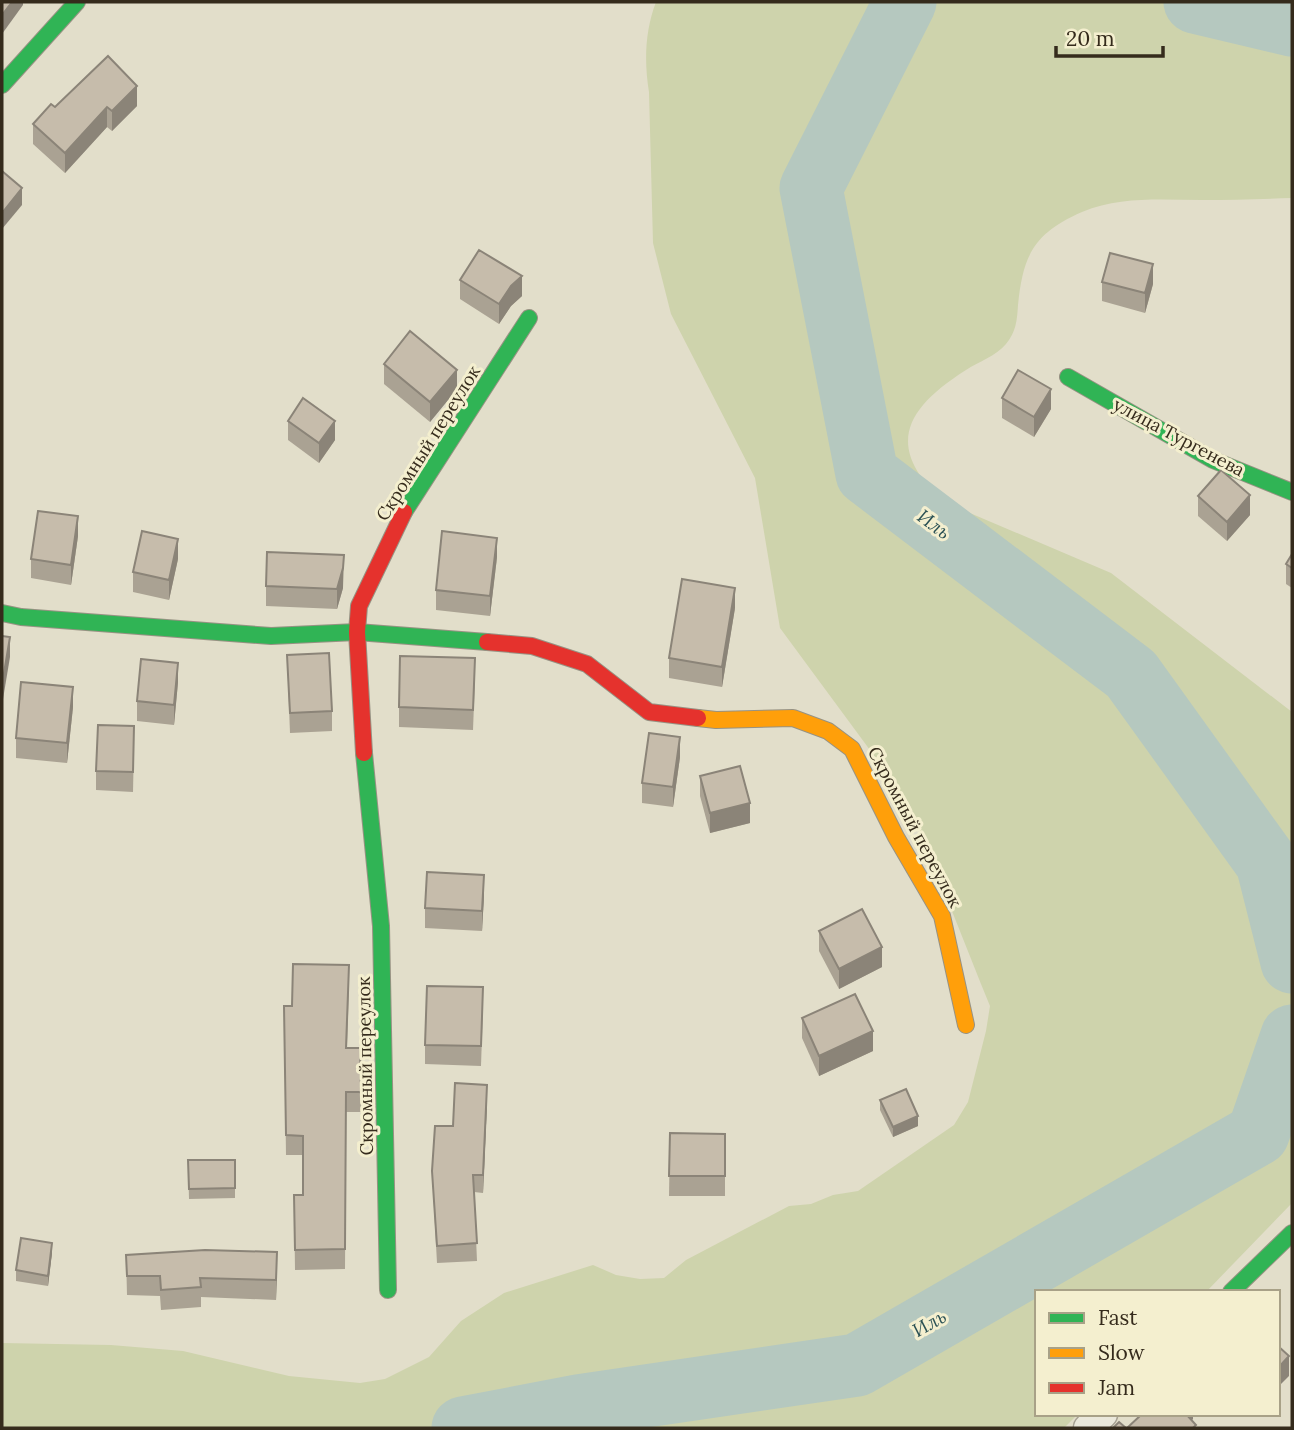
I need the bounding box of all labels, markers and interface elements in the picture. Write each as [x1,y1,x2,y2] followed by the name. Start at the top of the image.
[1056,14,1163,58] scale bar
[1066,25,1115,52] text: 20 m
[371,361,485,525] street label: Скромный переулок
[1109,393,1249,481] street label: улица Тургенева
[913,504,955,544] water label: Иль
[863,743,967,912] street label: Скромный переулок
[352,976,378,1156] street label: Скромный переулок
[1035,1290,1280,1416] legend
[908,1304,950,1342] water label: Иль
[1098,1304,1138,1331] text: Fast
[1098,1339,1145,1366] text: Slow
[1097,1374,1135,1401] text: Jam

